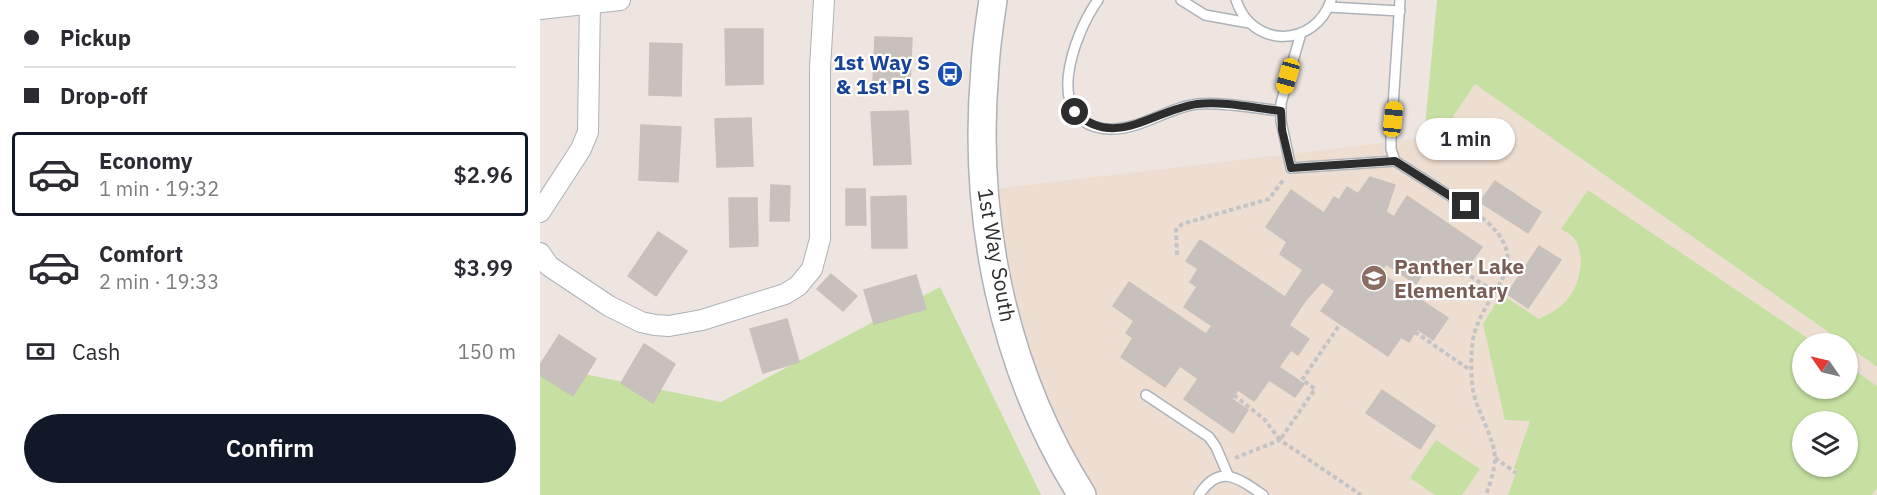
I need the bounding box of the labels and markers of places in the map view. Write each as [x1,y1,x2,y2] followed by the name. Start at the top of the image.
[833,48,930,100] place label: 1st Way S & 1st Pl S
[935,59,965,89] bus stop icon: 1st Way S & 1st Pl S
[1394,252,1524,304] place label: Panther Lake Elementary
[1359,263,1389,293] school or university icon: Panther Lake Elementary

